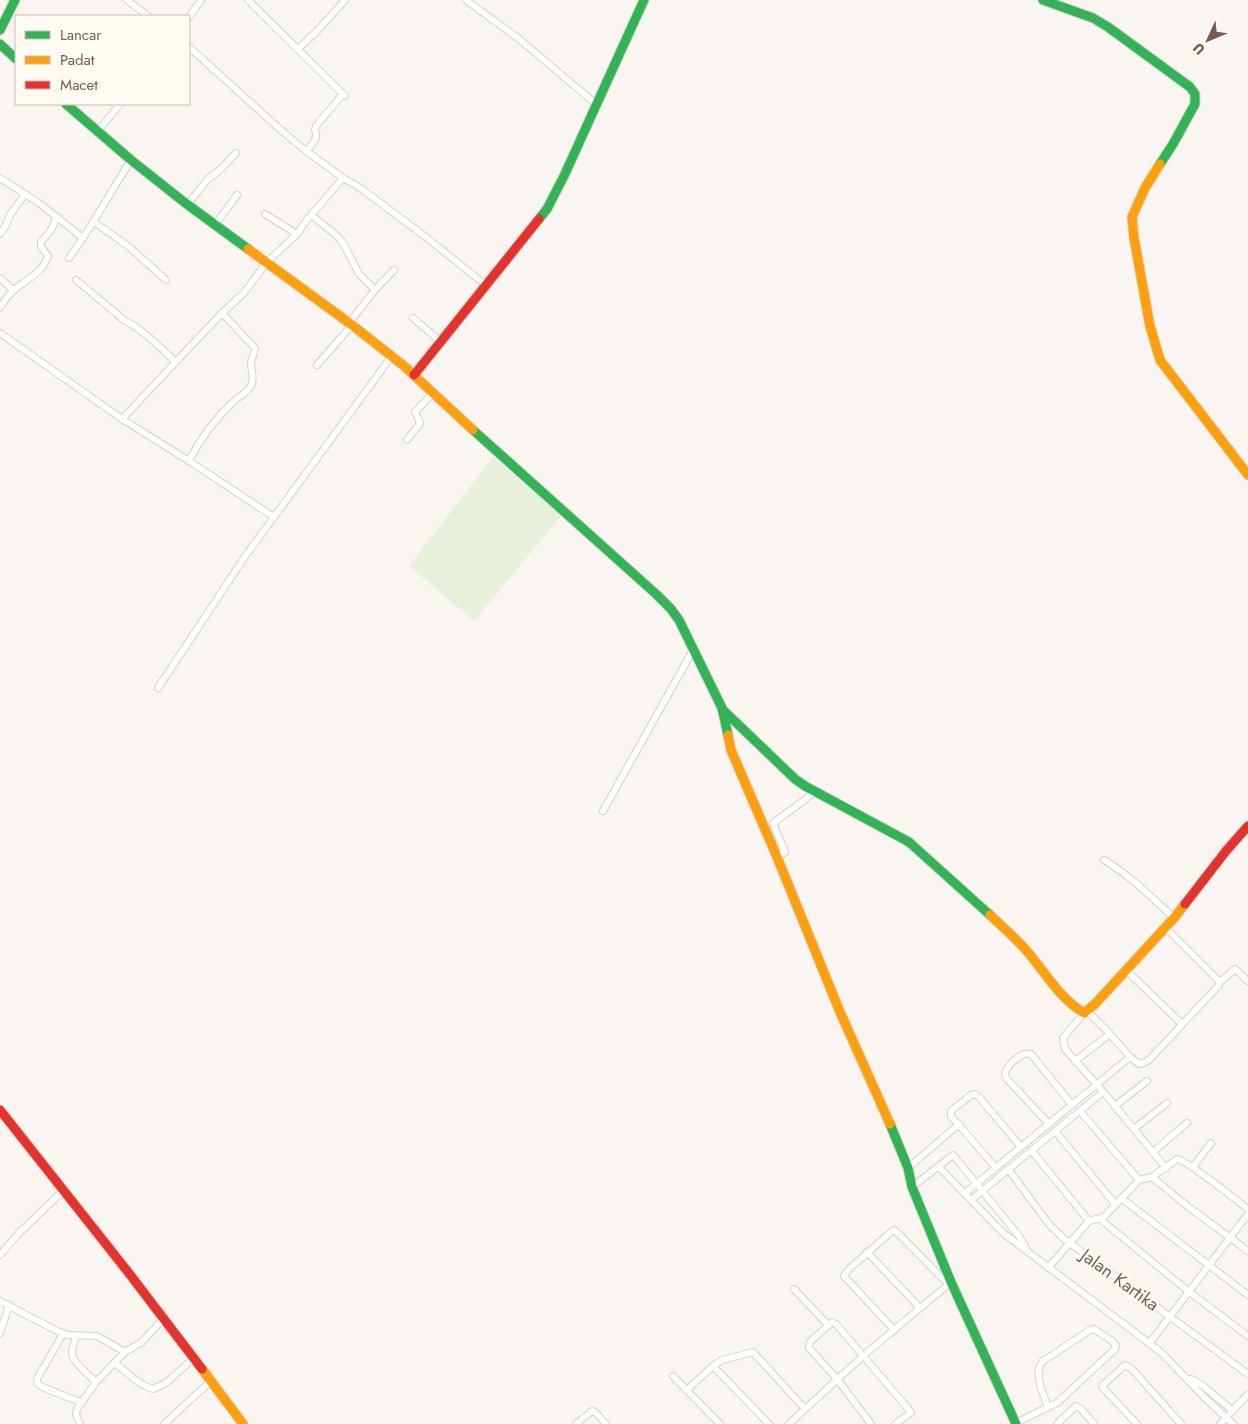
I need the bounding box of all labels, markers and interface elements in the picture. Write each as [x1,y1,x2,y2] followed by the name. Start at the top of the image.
[15,15,190,105] legend
[1183,15,1233,65] north arrow
[60,24,102,46] text: Lancar
[1188,39,1209,60] text: U
[60,49,95,71] text: Padat
[60,74,98,96] text: Macet
[1074,1241,1165,1317] street label: Jalan Kartika

